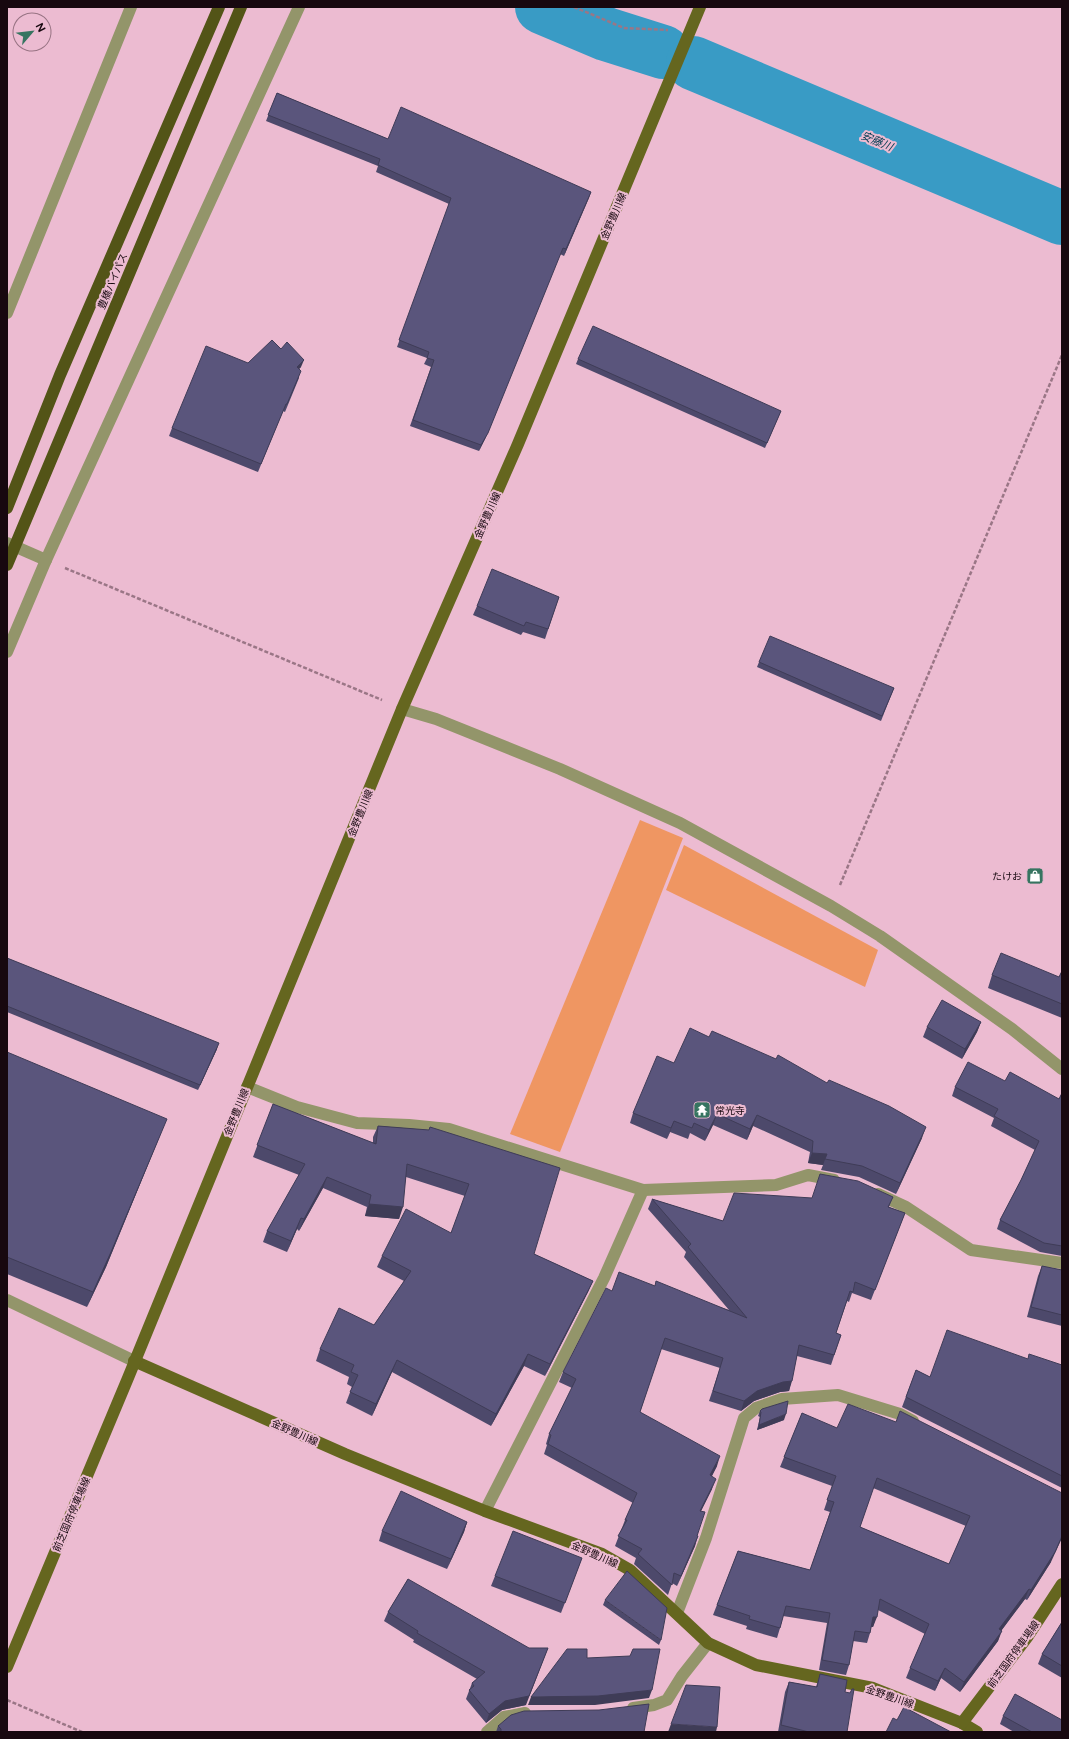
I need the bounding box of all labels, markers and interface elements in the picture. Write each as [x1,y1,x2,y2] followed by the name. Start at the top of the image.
[12,12,52,52] north arrow
[33,21,48,34] text: N
[859,129,895,154] water label: 安藤川
[598,191,629,242] street label: 金野豊川線
[95,251,130,311] street label: 豊橋バイパス
[471,490,504,541] street label: 金野豊川線
[345,788,376,839] street label: 金野豊川線
[1025,866,1045,886] shop icon: たけお
[992,870,1022,883] place label: たけお
[221,1087,252,1138] street label: 金野豊川線
[692,1100,712,1120] temple icon: 常光寺
[715,1104,745,1117] place label: 常光寺
[269,1416,320,1449] street label: 金野豊川線
[50,1475,93,1554] street label: 前芝国府停車場線
[569,1538,620,1571] street label: 金野豊川線
[985,1618,1042,1690] street label: 前芝国府停車場線
[864,1682,916,1711] street label: 金野豊川線

